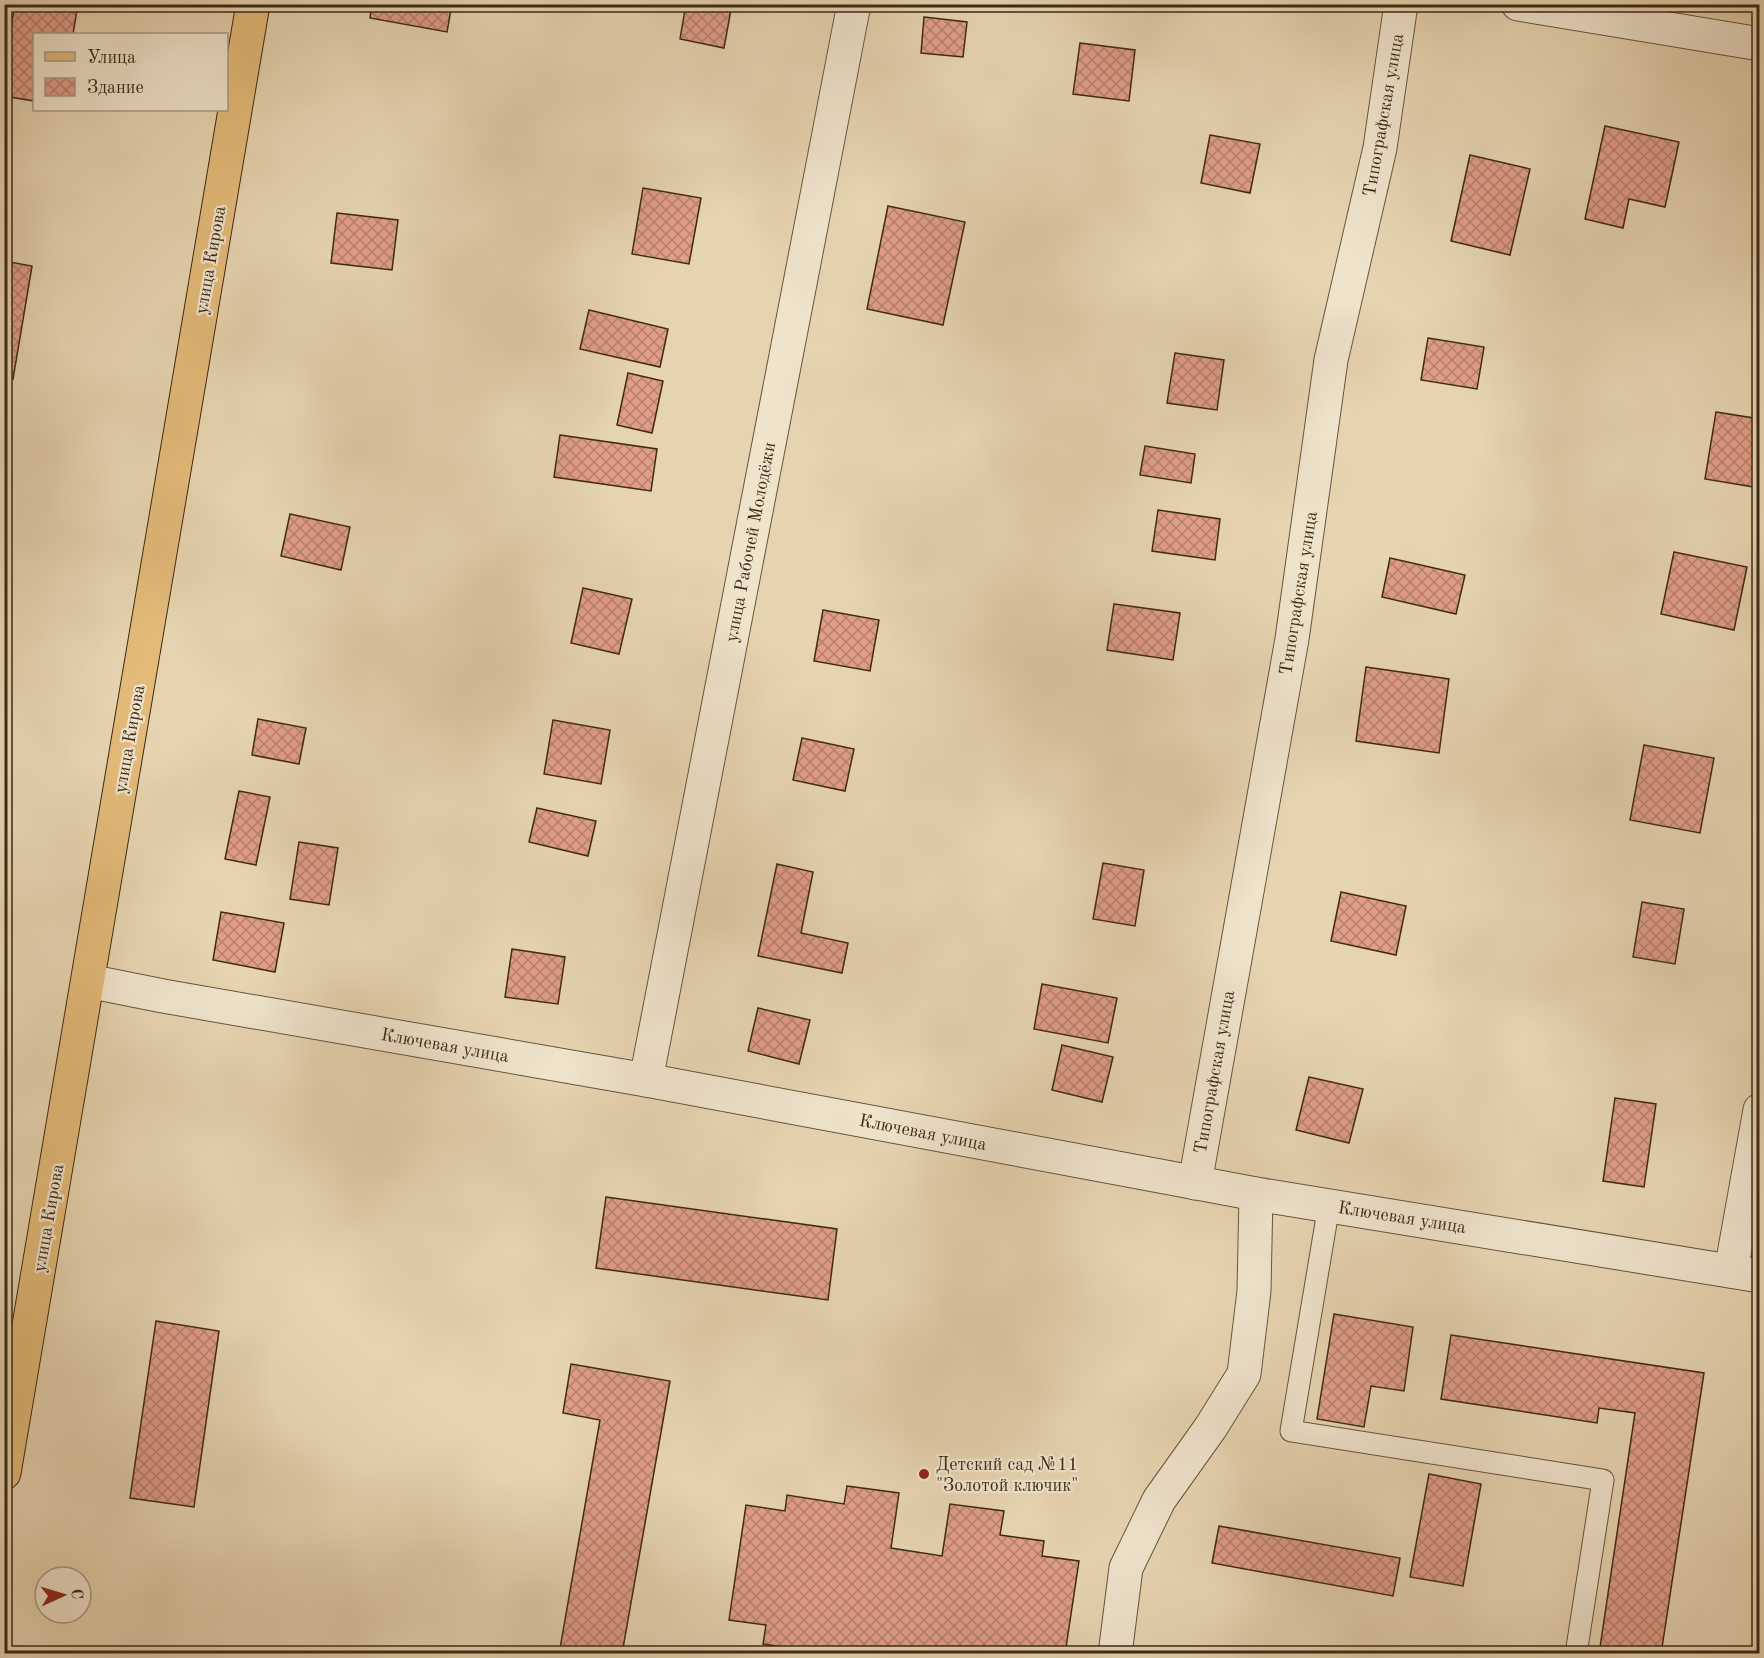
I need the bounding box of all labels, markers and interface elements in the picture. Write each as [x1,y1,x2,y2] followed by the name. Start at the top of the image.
[1361,32,1408,198] street label: Типографская улица
[33,33,228,111] legend
[87,49,136,67] text: Улица
[87,79,144,97] text: Здание
[193,205,229,316] street label: улица Кирова
[723,441,779,644] street label: улица Рабочей Молодёжи
[1277,510,1322,676] street label: Типографская улица
[112,684,148,795] street label: улица Кирова
[1192,989,1239,1155] street label: Типографская улица
[380,1026,510,1066] street label: Ключевая улица
[858,1112,988,1154] street label: Ключевая улица
[31,1163,67,1274] street label: улица Кирова
[1337,1199,1467,1237] street label: Ключевая улица
[936,1456,1078,1495] place label: Детский сад №11 "Золотой ключик"
[917,1467,931,1481] marker: Детский сад №11 "Золотой ключик"
[33,1565,93,1625] north arrow
[68,1588,84,1600] text: С

